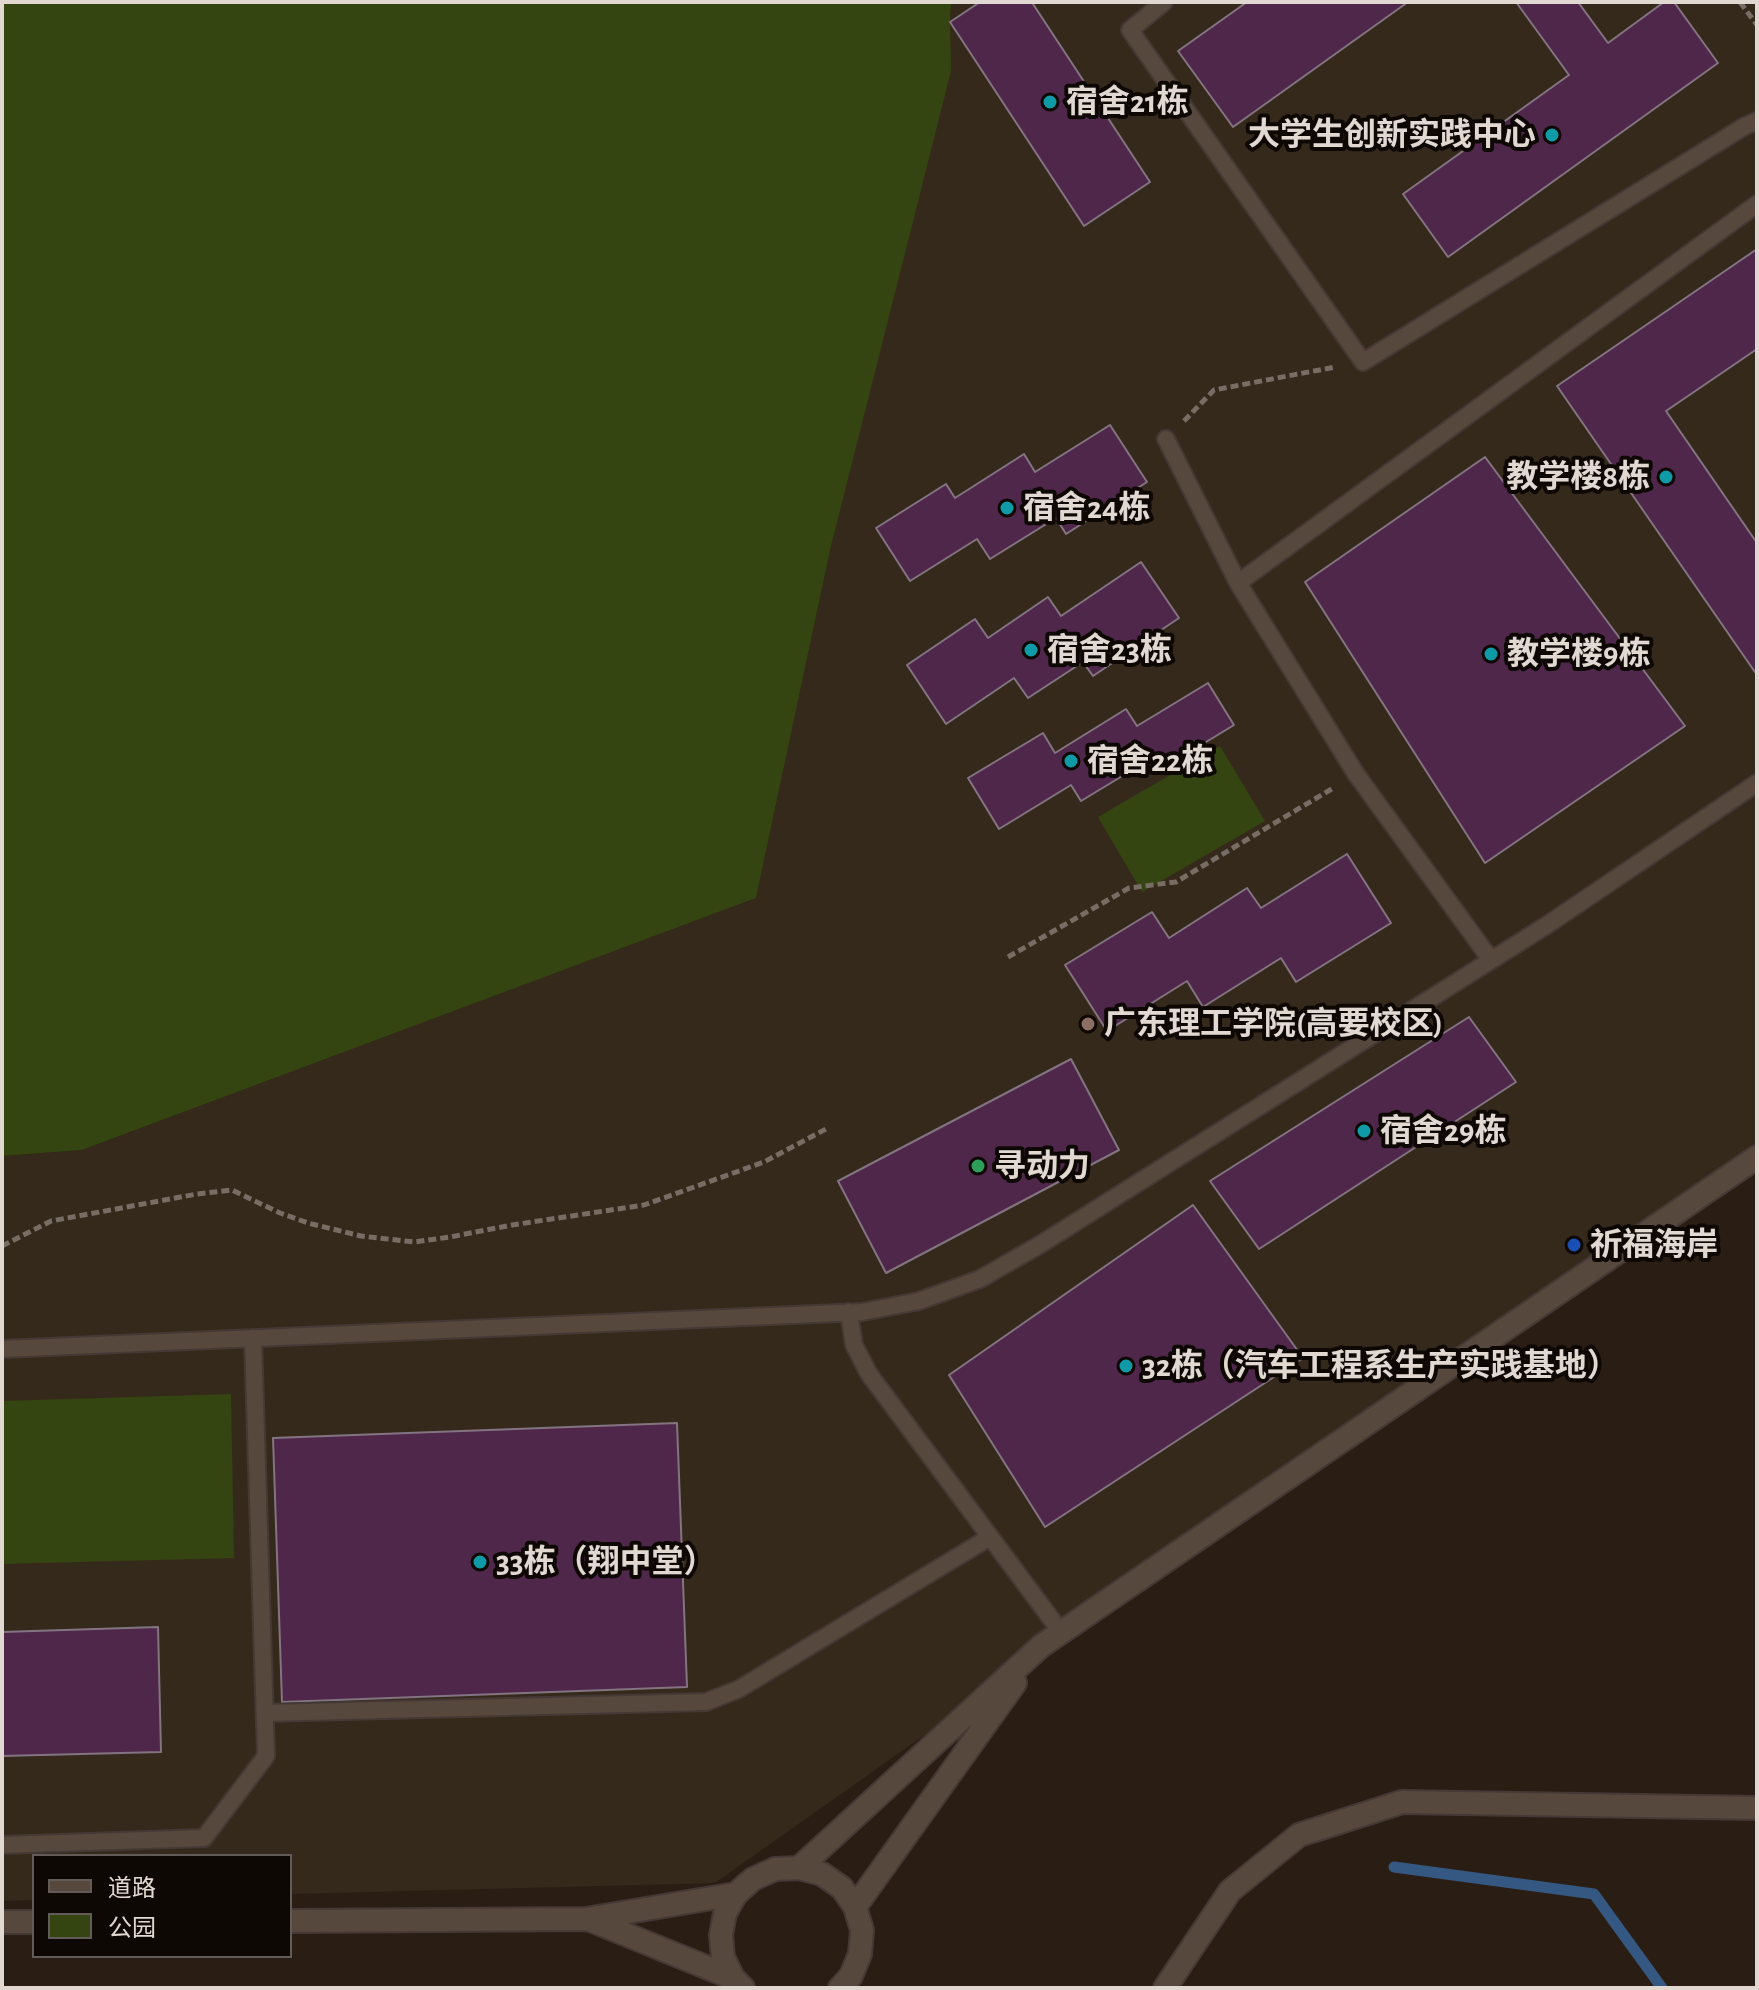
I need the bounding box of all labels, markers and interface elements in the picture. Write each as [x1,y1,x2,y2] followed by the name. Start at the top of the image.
[1066,83,1189,121] place label: 宿舍21栋
[1041,93,1059,111] marker: 宿舍21栋
[1248,116,1536,154] place label: 大学生创新实践中心
[1543,126,1561,144] marker: 大学生创新实践中心
[1506,458,1650,496] place label: 教学楼8栋
[1657,468,1675,486] marker: 教学楼8栋
[1023,489,1150,527] place label: 宿舍24栋
[998,499,1016,517] marker: 宿舍24栋
[1047,631,1172,669] place label: 宿舍23栋
[1507,635,1650,673] place label: 教学楼9栋
[1022,641,1040,659] marker: 宿舍23栋
[1482,645,1500,663] marker: 教学楼9栋
[1087,742,1213,780] place label: 宿舍22栋
[1062,752,1080,770] marker: 宿舍22栋
[1104,1005,1443,1043] place label: 广东理工学院(高要校区)
[1079,1015,1097,1033] marker: 广东理工学院(高要校区)
[1380,1112,1507,1150] place label: 宿舍29栋
[1355,1122,1373,1140] marker: 宿舍29栋
[994,1147,1090,1185] place label: 寻动力
[969,1157,987,1175] marker: 寻动力
[1590,1226,1718,1264] place label: 祈福海岸
[1565,1236,1583,1254] marker: 祈福海岸
[1142,1347,1619,1385] place label: 32栋（汽车工程系生产实践基地）
[1117,1357,1135,1375] marker: 32栋（汽车工程系生产实践基地）
[496,1543,716,1581] place label: 33栋（翔中堂）
[471,1553,489,1571] marker: 33栋（翔中堂）
[32,1854,292,1958] legend
[108,1877,156,1901] text: 道路
[108,1917,156,1941] text: 公园

